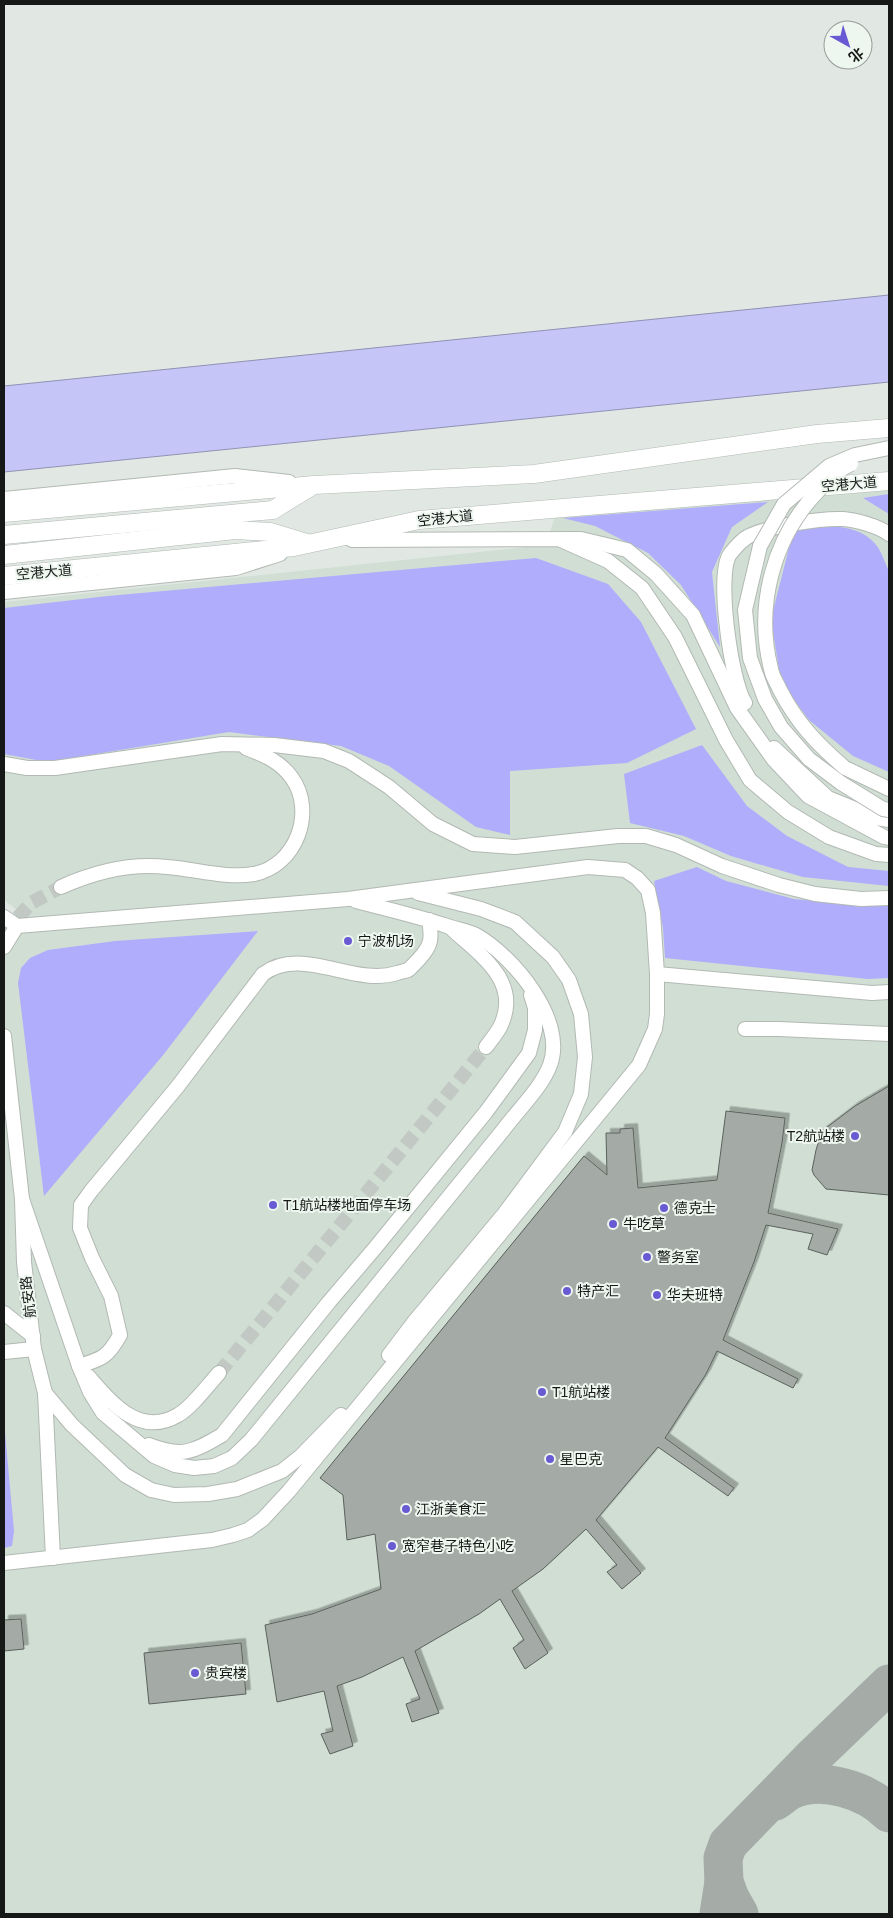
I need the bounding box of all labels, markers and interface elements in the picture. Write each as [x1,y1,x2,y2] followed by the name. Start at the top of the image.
[823,20,873,70] north arrow
[846,44,867,66] text: 北
[820,474,878,494] street label: 空港大道
[416,507,474,529] street label: 空港大道
[15,562,73,582] street label: 空港大道
[358,933,414,949] place label: 宁波机场
[342,935,354,947] marker: 宁波机场
[787,1128,845,1144] place label: T2航站楼
[849,1130,861,1142] marker: T2航站楼
[283,1197,411,1213] place label: T1航站楼地面停车场
[267,1199,279,1211] marker: T1航站楼地面停车场
[674,1200,716,1216] place label: 德克士
[658,1202,670,1214] marker: 德克士
[623,1216,665,1232] place label: 牛吃草
[607,1218,619,1230] marker: 牛吃草
[657,1249,699,1265] place label: 警务室
[641,1251,653,1263] marker: 警务室
[18,1275,38,1319] street label: 航安路
[577,1283,619,1299] place label: 特产汇
[561,1285,573,1297] marker: 特产汇
[667,1287,723,1303] place label: 华夫班特
[651,1289,663,1301] marker: 华夫班特
[552,1384,610,1400] place label: T1航站楼
[536,1386,548,1398] marker: T1航站楼
[560,1451,602,1467] place label: 星巴克
[544,1453,556,1465] marker: 星巴克
[416,1501,486,1517] place label: 江浙美食汇
[400,1503,412,1515] marker: 江浙美食汇
[402,1538,514,1554] place label: 宽窄巷子特色小吃
[386,1540,398,1552] marker: 宽窄巷子特色小吃
[205,1665,247,1681] place label: 贵宾楼
[189,1667,201,1679] marker: 贵宾楼

